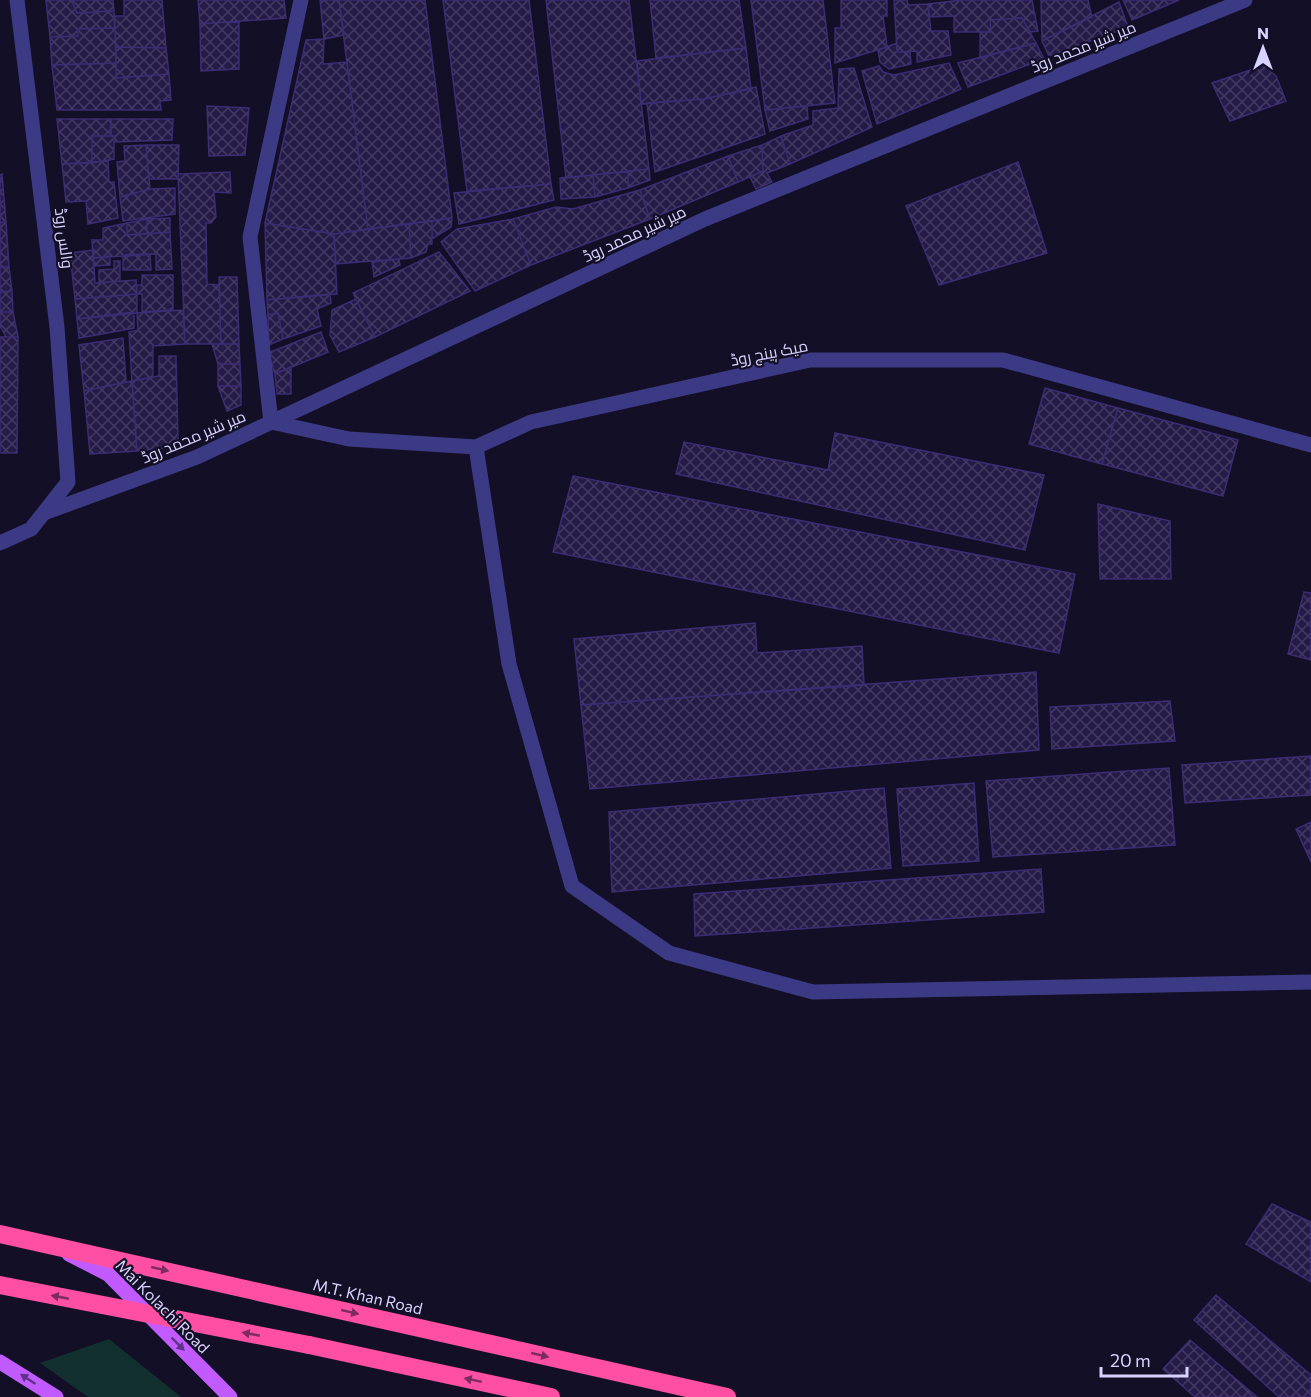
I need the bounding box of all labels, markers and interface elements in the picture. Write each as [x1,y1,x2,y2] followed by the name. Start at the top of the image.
[1028,16,1139,77] street label: میر شیر محمد روڈ
[1233,18,1293,78] north arrow
[1257,23,1269,42] text: N
[579,201,689,266] street label: میر شیر محمد روڈ
[50,207,78,270] street label: والس روڈ
[729,335,810,372] street label: میک ہینچ روڈ
[138,405,248,467] street label: میر شیر محمد روڈ
[112,1255,214,1357] street label: Mai Kolachi Road
[150,1264,169,1274] one-way arrow
[311,1274,425,1318] street label: M.T. Khan Road
[50,1292,69,1301] one-way arrow
[341,1308,360,1317] one-way arrow
[242,1329,261,1338] one-way arrow
[170,1337,184,1351] one-way arrow
[1101,1340,1186,1378] scale bar
[1110,1349,1151,1371] text: 20 m
[531,1351,550,1360] one-way arrow
[20,1374,36,1385] one-way arrow
[463,1375,482,1384] one-way arrow

